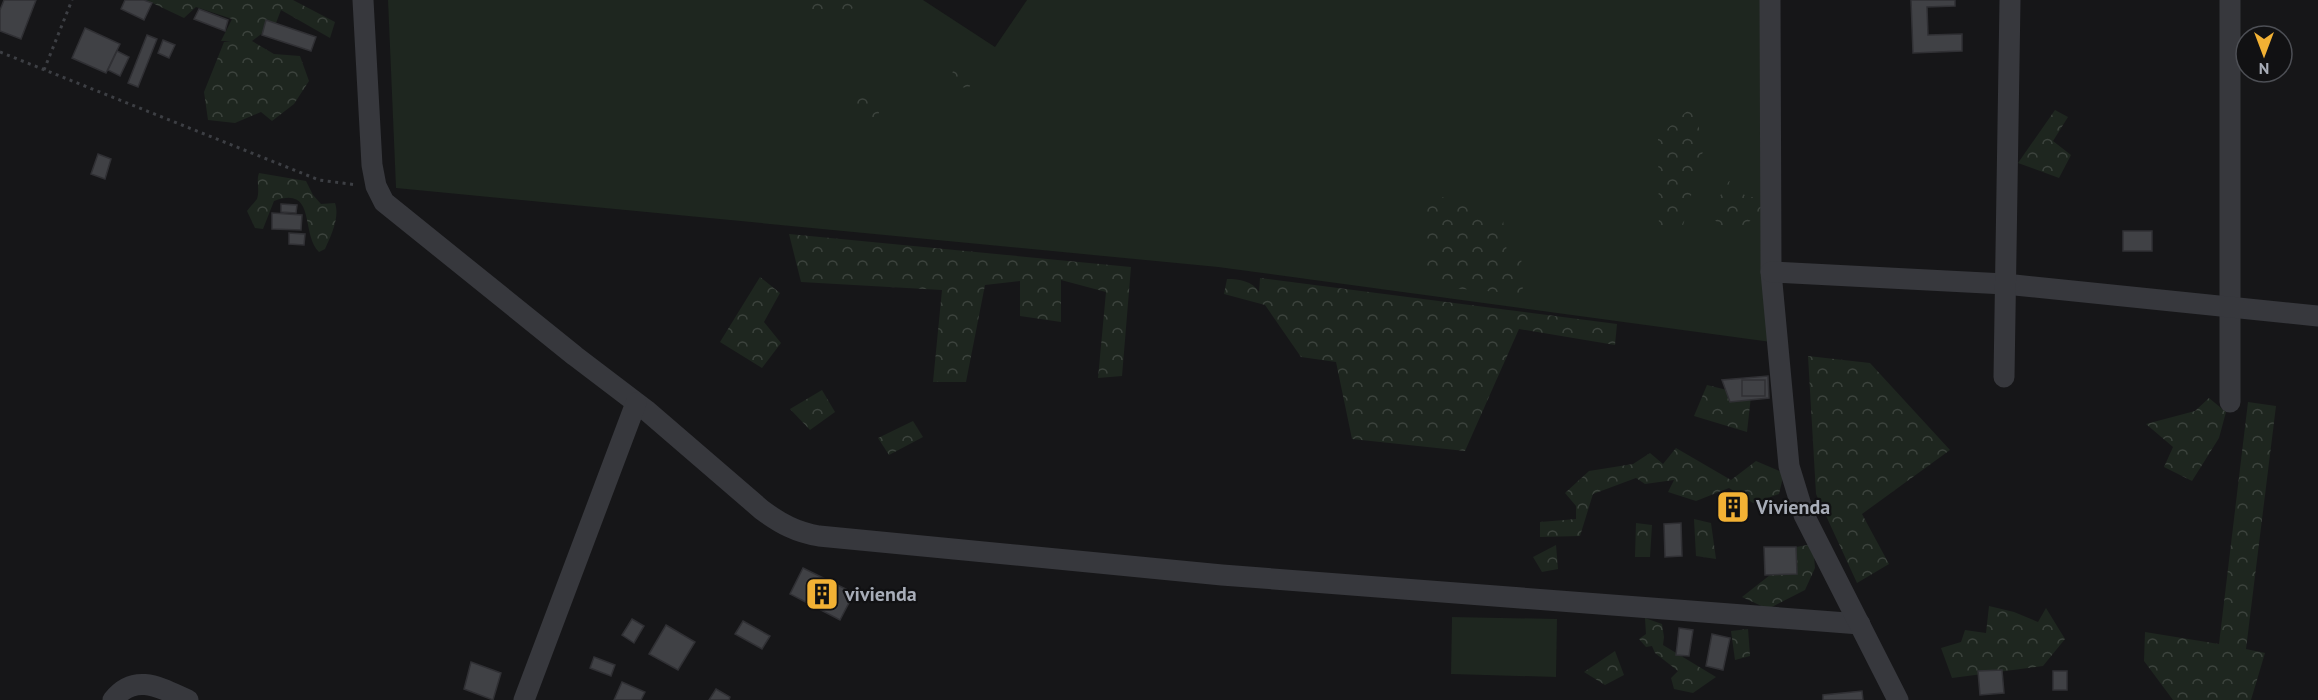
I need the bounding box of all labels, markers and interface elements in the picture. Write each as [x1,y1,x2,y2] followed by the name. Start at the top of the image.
[2234,24,2294,84] north arrow
[2259,59,2269,79] text: N
[1715,489,1751,525] building icon: Vivienda
[1755,494,1830,520] place label: Vivienda
[804,576,840,612] building icon: vivienda
[844,581,917,607] place label: vivienda

